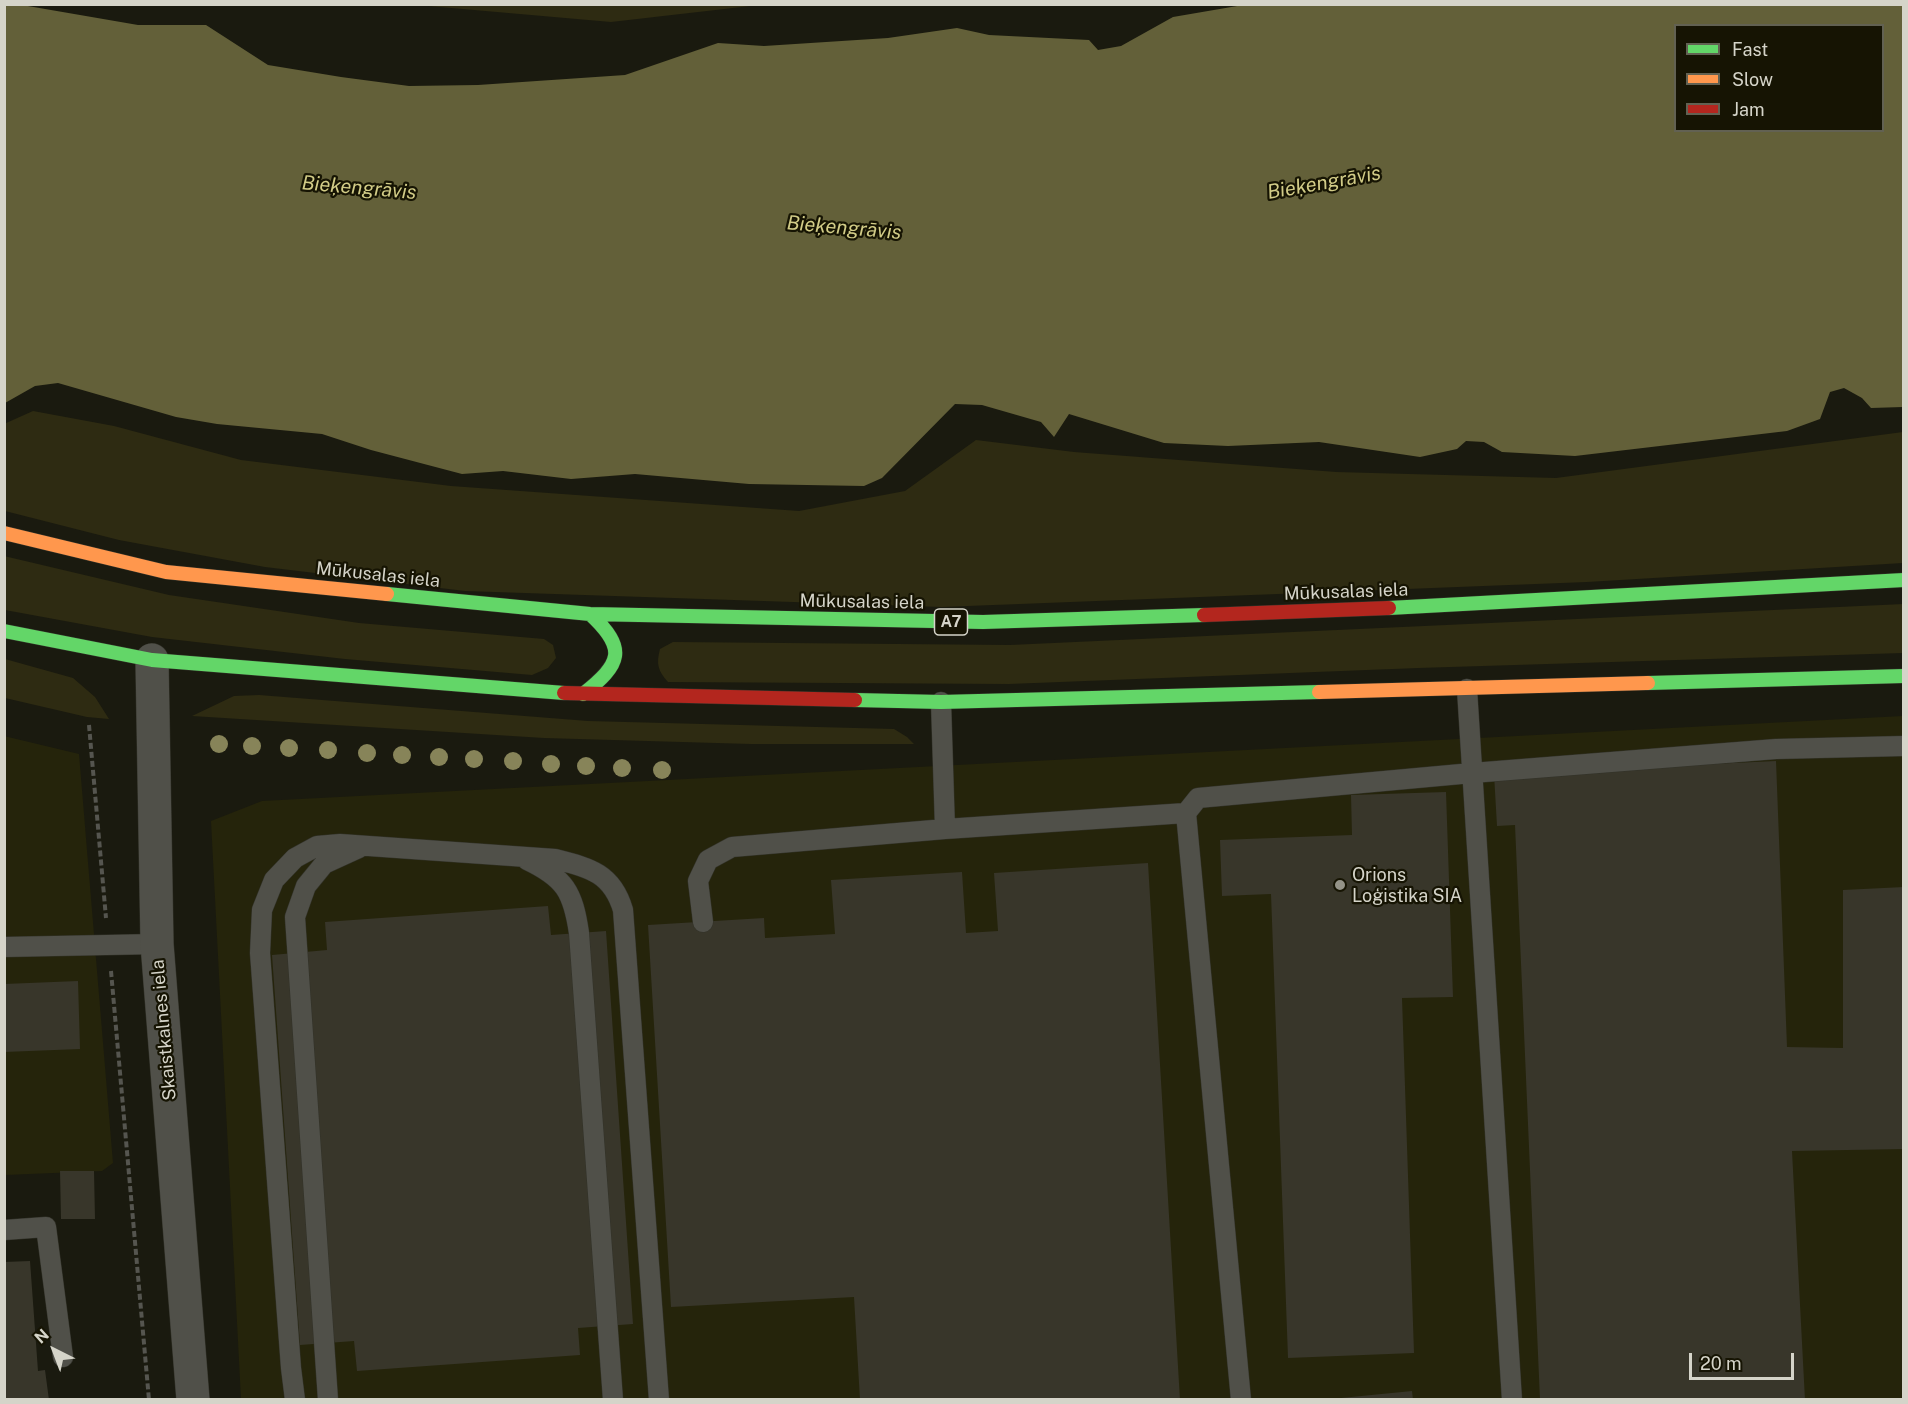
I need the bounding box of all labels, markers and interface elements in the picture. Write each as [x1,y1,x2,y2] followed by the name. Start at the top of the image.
[1674,24,1884,132] legend
[1732,39,1768,60] text: Fast
[1732,69,1773,90] text: Slow
[1732,99,1765,120] text: Jam
[1265,161,1383,205] water label: Bieķengrāvis
[301,171,417,205] water label: Bieķengrāvis
[786,211,902,245] water label: Bieķengrāvis
[315,558,441,592] street label: Mūkusalas iela
[1283,579,1409,605] street label: Mūkusalas iela
[800,590,924,614] street label: Mūkusalas iela
[934,609,968,635] road number: A7
[1352,864,1462,906] place label: Orions Loģistika SIA
[1333,878,1347,892] marker: Orions Loģistika SIA
[147,959,181,1101] street label: Skaistkalnes iela
[24,1320,84,1380] north arrow
[31,1325,53,1348] text: N
[1692,1341,1797,1379] scale bar
[1700,1353,1742,1374] text: 20 m

